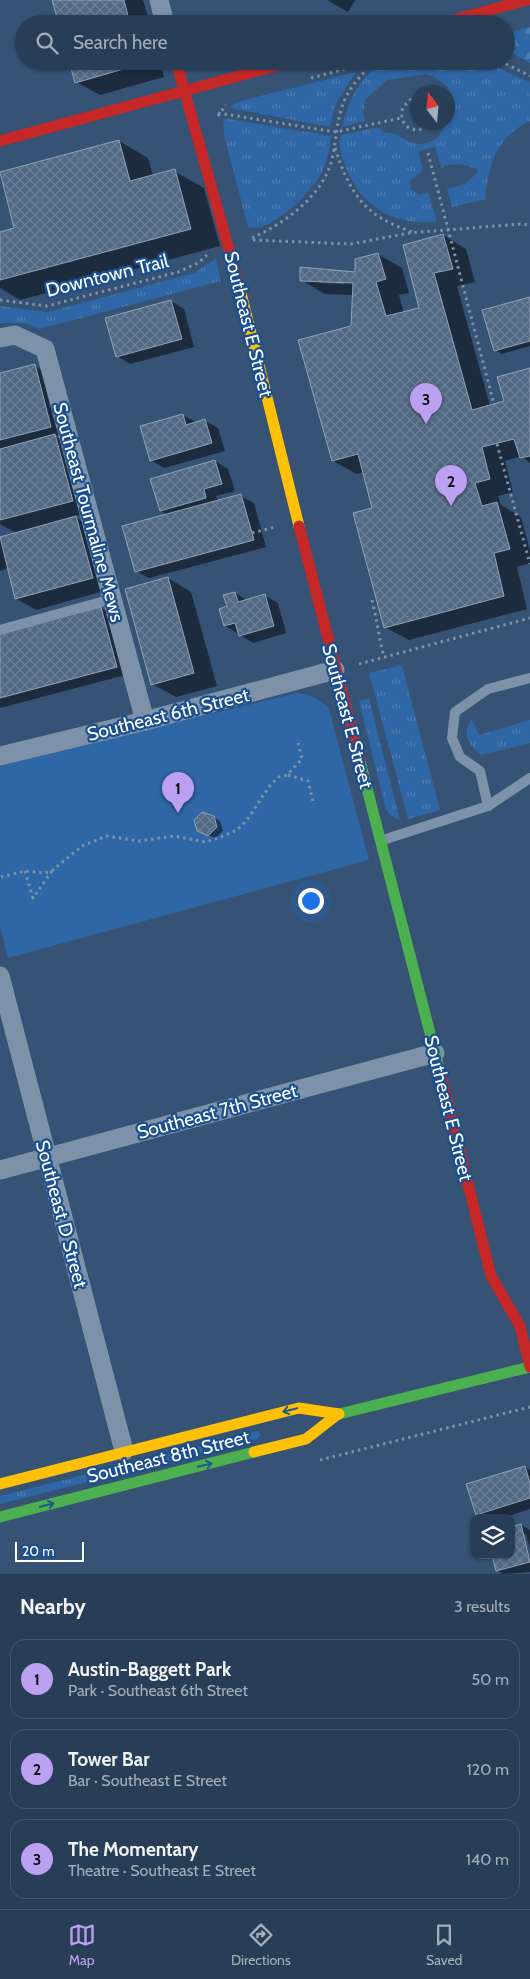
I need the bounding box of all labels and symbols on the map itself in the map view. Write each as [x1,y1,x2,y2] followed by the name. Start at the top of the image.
[410,85,455,130] north arrow
[43,249,171,302] street label: Downtown Trail
[219,249,278,400] street label: Southeast E Street
[410,383,442,424] pin: 3
[48,400,129,624] street label: Southeast Tourmaline Mews
[435,465,467,506] pin: 2
[317,641,378,792] street label: Southeast E Street
[85,683,252,746] street label: Southeast 6th Street
[162,772,194,813] pin: 1
[298,888,324,914] your location
[419,1033,478,1184] street label: Southeast E Street
[134,1079,300,1144] street label: Southeast 7th Street
[31,1137,93,1291] street label: Southeast D Street
[283,1406,299,1415] one-way arrow
[84,1425,252,1488] street label: Southeast 8th Street
[196,1460,212,1469] one-way arrow
[39,1500,55,1509] one-way arrow
[15,1539,84,1562] scale bar

